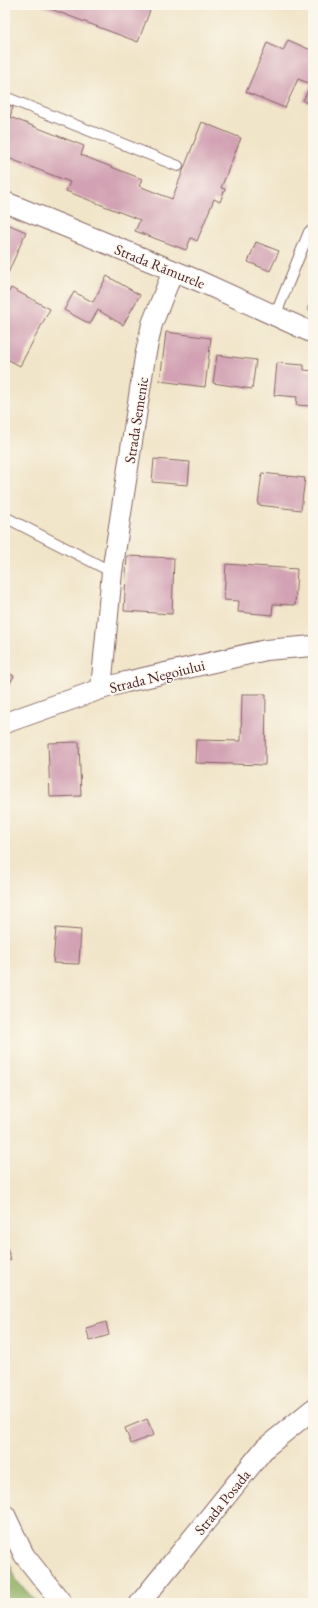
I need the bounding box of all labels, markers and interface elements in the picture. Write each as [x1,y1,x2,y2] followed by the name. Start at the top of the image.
[112,239,208,293] street label: Strada Rămurele
[120,375,152,465] street label: Strada Semenic
[107,655,207,697] street label: Strada Negoiului
[190,1465,254,1539] street label: Strada Posada

